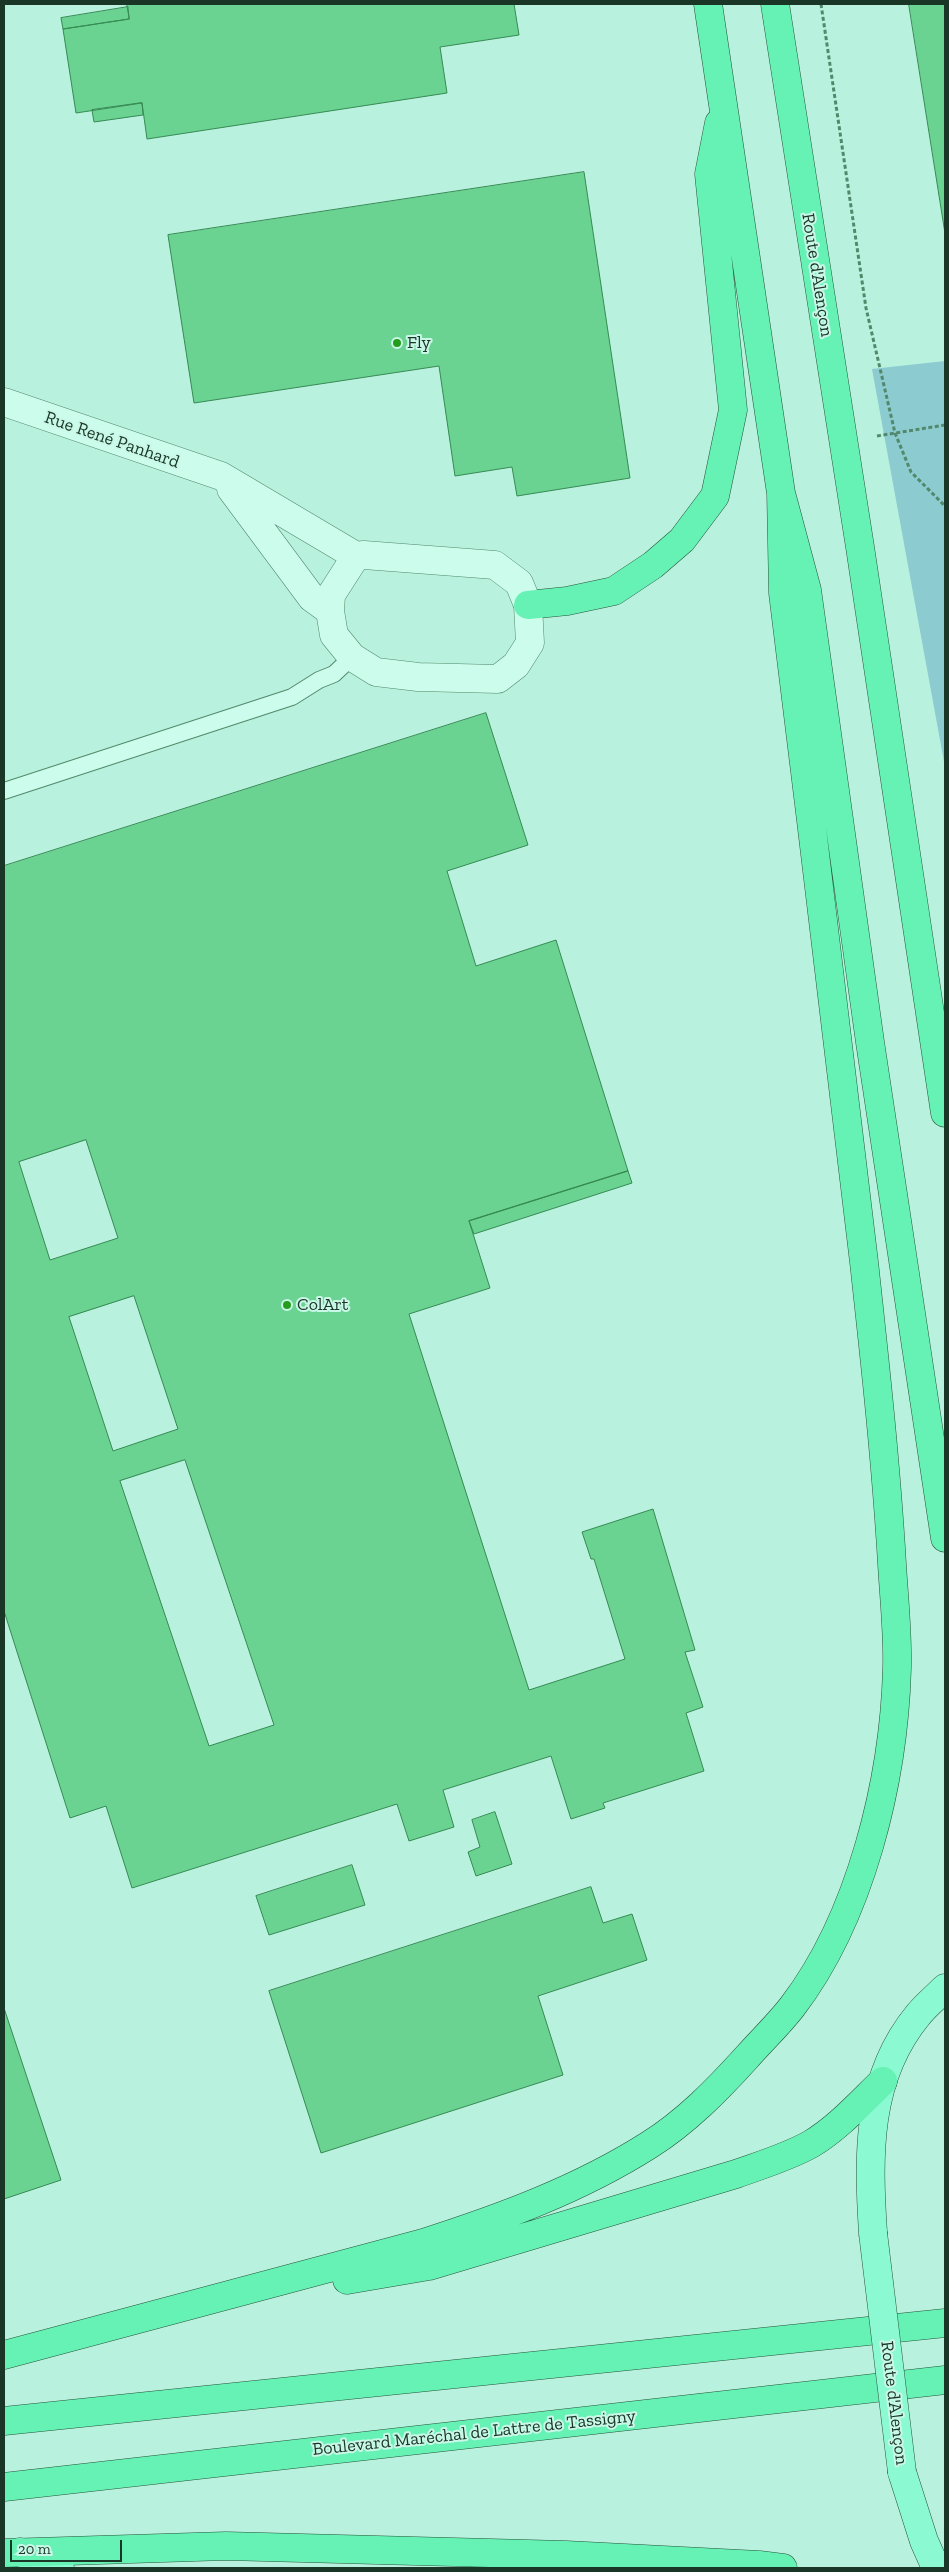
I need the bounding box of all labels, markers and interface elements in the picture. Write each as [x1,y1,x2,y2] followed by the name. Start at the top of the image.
[797,212,837,338] street label: Route d'Alençon
[407,332,431,354] place label: Fly
[391,337,403,349] marker: Fly
[42,407,182,473] street label: Rue René Panhard
[297,1294,349,1316] place label: ColArt
[281,1299,293,1311] marker: ColArt
[876,2340,912,2466] street label: Route d'Alençon
[311,2405,637,2461] street label: Boulevard Maréchal de Lattre de Tassigny
[12,2530,125,2562] scale bar
[18,2540,51,2558] text: 20 m

